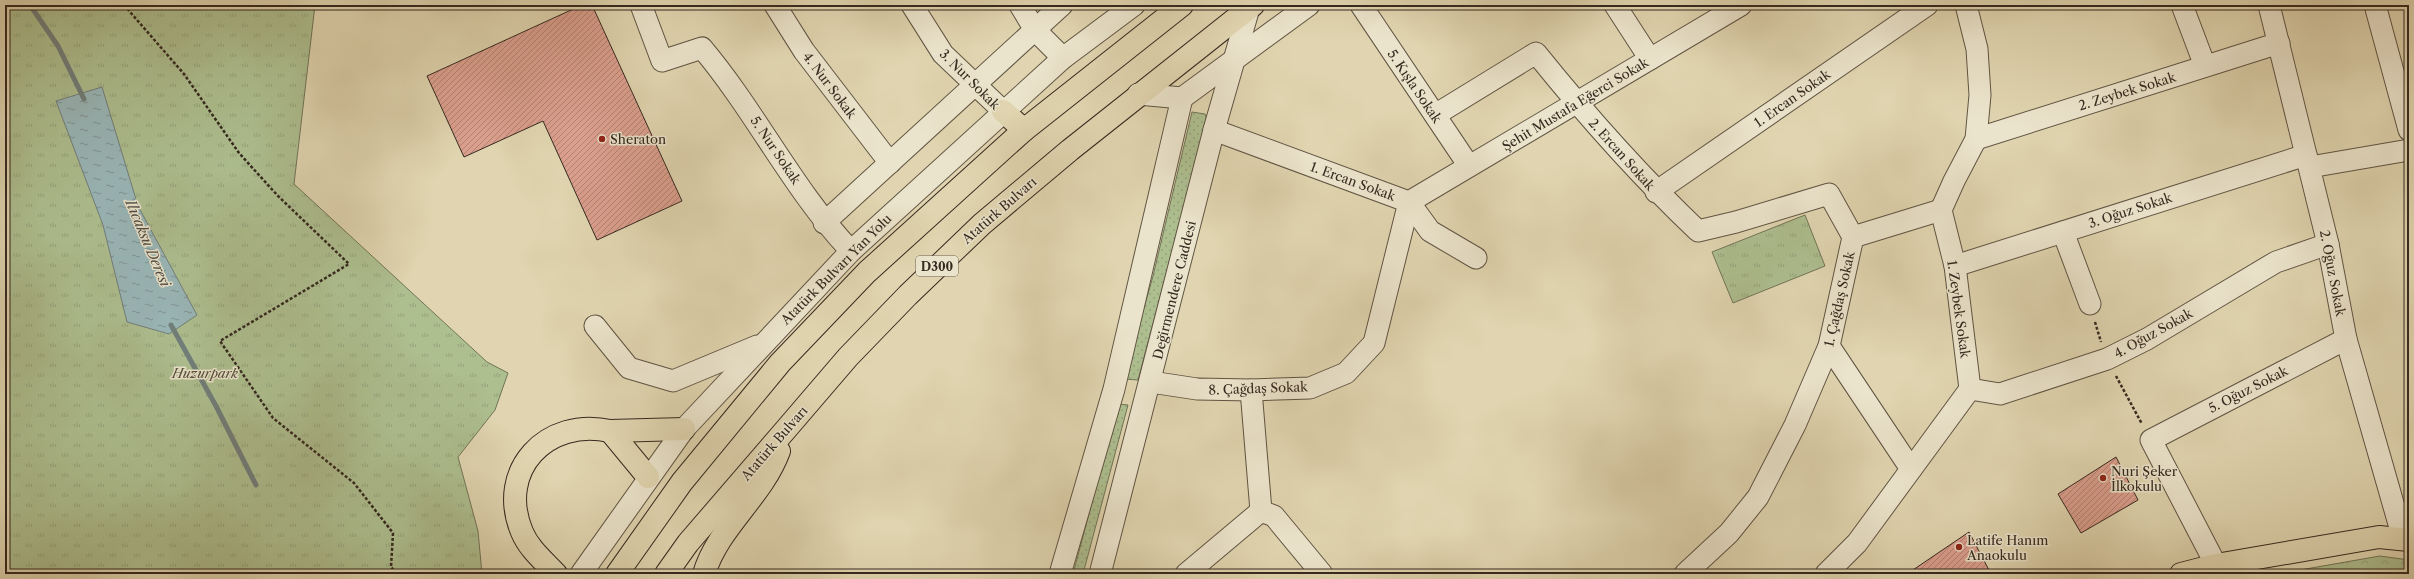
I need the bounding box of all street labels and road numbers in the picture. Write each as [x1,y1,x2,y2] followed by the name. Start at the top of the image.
[937,46,1004,113] street label: 3. Nur Sokak
[1385,46,1446,126] street label: 5. Kışla Sokak
[800,49,860,122] street label: 4. Nur Sokak
[1499,54,1651,154] street label: Şehit Mustafa Eğerci Sokak
[1751,66,1834,130] street label: 1. Ercan Sokak
[2077,69,2178,113] street label: 2. Zeybek Sokak
[747,113,805,187] street label: 5. Nur Sokak
[1586,115,1659,194] street label: 2. Ercan Sokak
[1308,158,1398,204] street label: 1. Ercan Sokak
[958,173,1039,247] street label: Atatürk Bulvarı
[2086,189,2174,231] street label: 3. Oğuz Sokak
[777,210,895,328] street label: Atatürk Bulvarı Yan Yolu
[1149,219,1199,361] street label: Değirmendere Caddesi
[2317,229,2349,318] street label: 2. Oğuz Sokak
[1820,249,1858,348] street label: 1. Çağdaş Sokak
[916,256,958,276] road number: D300
[1944,259,1974,359] street label: 1. Zeybek Sokak
[2111,305,2196,361] street label: 4. Oğuz Sokak
[2206,362,2291,416] street label: 5. Oğuz Sokak
[1208,378,1308,398] street label: 8. Çağdaş Sokak
[737,403,811,484] street label: Atatürk Bulvarı

